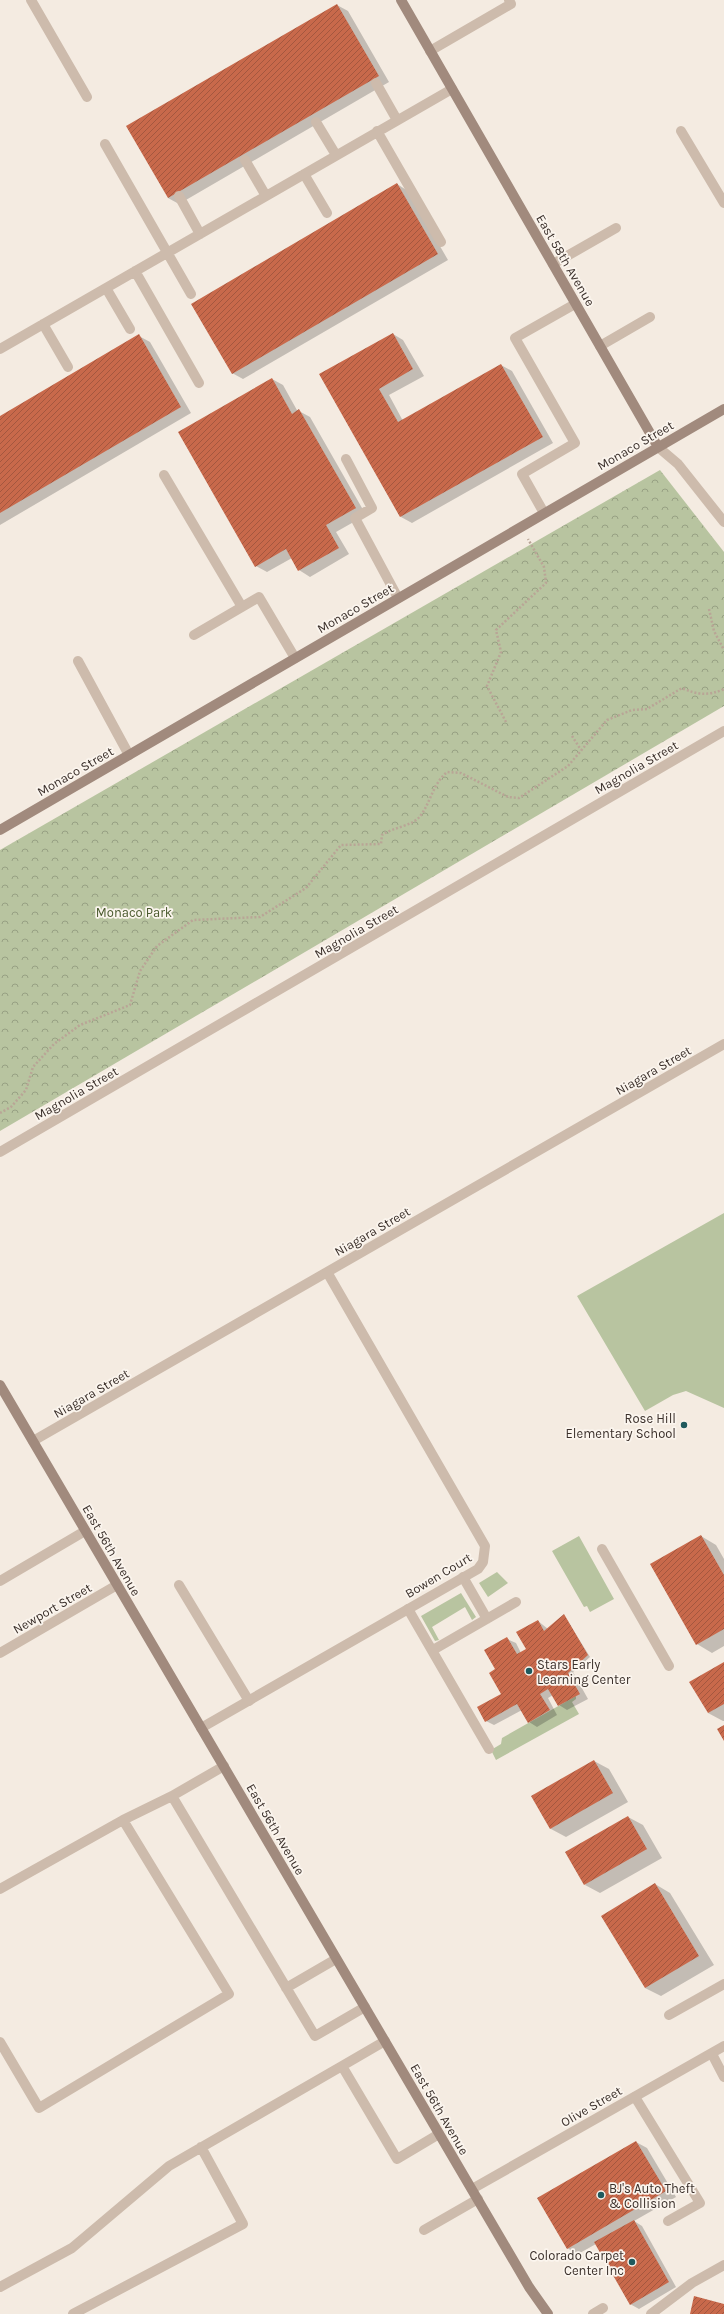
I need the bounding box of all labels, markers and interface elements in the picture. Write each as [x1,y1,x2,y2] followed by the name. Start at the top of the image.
[533,212,598,309] street label: East 58th Avenue
[594,417,676,473] street label: Monaco Street
[314,580,396,636] street label: Monaco Street
[592,737,681,797] street label: Magnolia Street
[34,743,116,799] street label: Monaco Street
[312,901,401,961] street label: Magnolia Street
[96,905,172,920] park label: Monaco Park
[613,1043,694,1098] street label: Niagara Street
[32,1063,121,1123] street label: Magnolia Street
[332,1204,413,1259] street label: Niagara Street
[51,1366,132,1421] street label: Niagara Street
[566,1411,676,1441] place label: Rose Hill Elementary School
[679,1420,689,1430] marker: Rose Hill Elementary School
[79,1502,144,1599] street label: East 56th Avenue
[402,1550,474,1601] street label: Bowen Court
[10,1580,94,1637] street label: Newport Street
[537,1657,631,1687] place label: Stars Early Learning Center
[524,1666,534,1676] marker: Stars Early Learning Center
[243,1781,308,1878] street label: East 56th Avenue
[407,2061,472,2158] street label: East 56th Avenue
[558,2083,624,2130] street label: Olive Street
[609,2181,695,2211] place label: BJ's Auto Theft & Collision
[596,2190,606,2200] marker: BJ's Auto Theft & Collision
[529,2248,624,2278] place label: Colorado Carpet Center Inc
[627,2257,637,2267] marker: Colorado Carpet Center Inc

